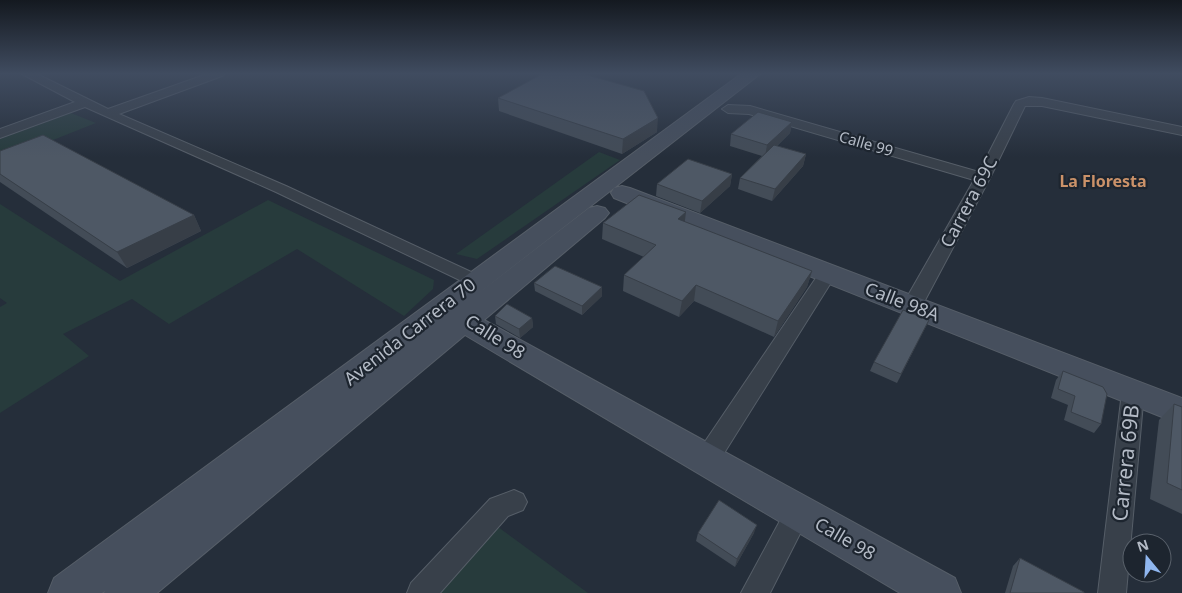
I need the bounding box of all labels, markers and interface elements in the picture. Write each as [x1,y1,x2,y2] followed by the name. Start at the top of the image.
[837,126,896,160] street label: Calle 99
[934,152,1002,251] street label: Carrera 69C
[1059,170,1147,192] district label: La Floresta
[339,272,480,390] street label: Avenida Carrera 70
[862,276,943,326] street label: Calle 98A
[461,308,530,364] street label: Calle 98
[1105,403,1145,523] street label: Carrera 69B
[811,511,880,565] street label: Calle 98
[1122,533,1172,583] north arrow
[1134,534,1151,556] text: N

